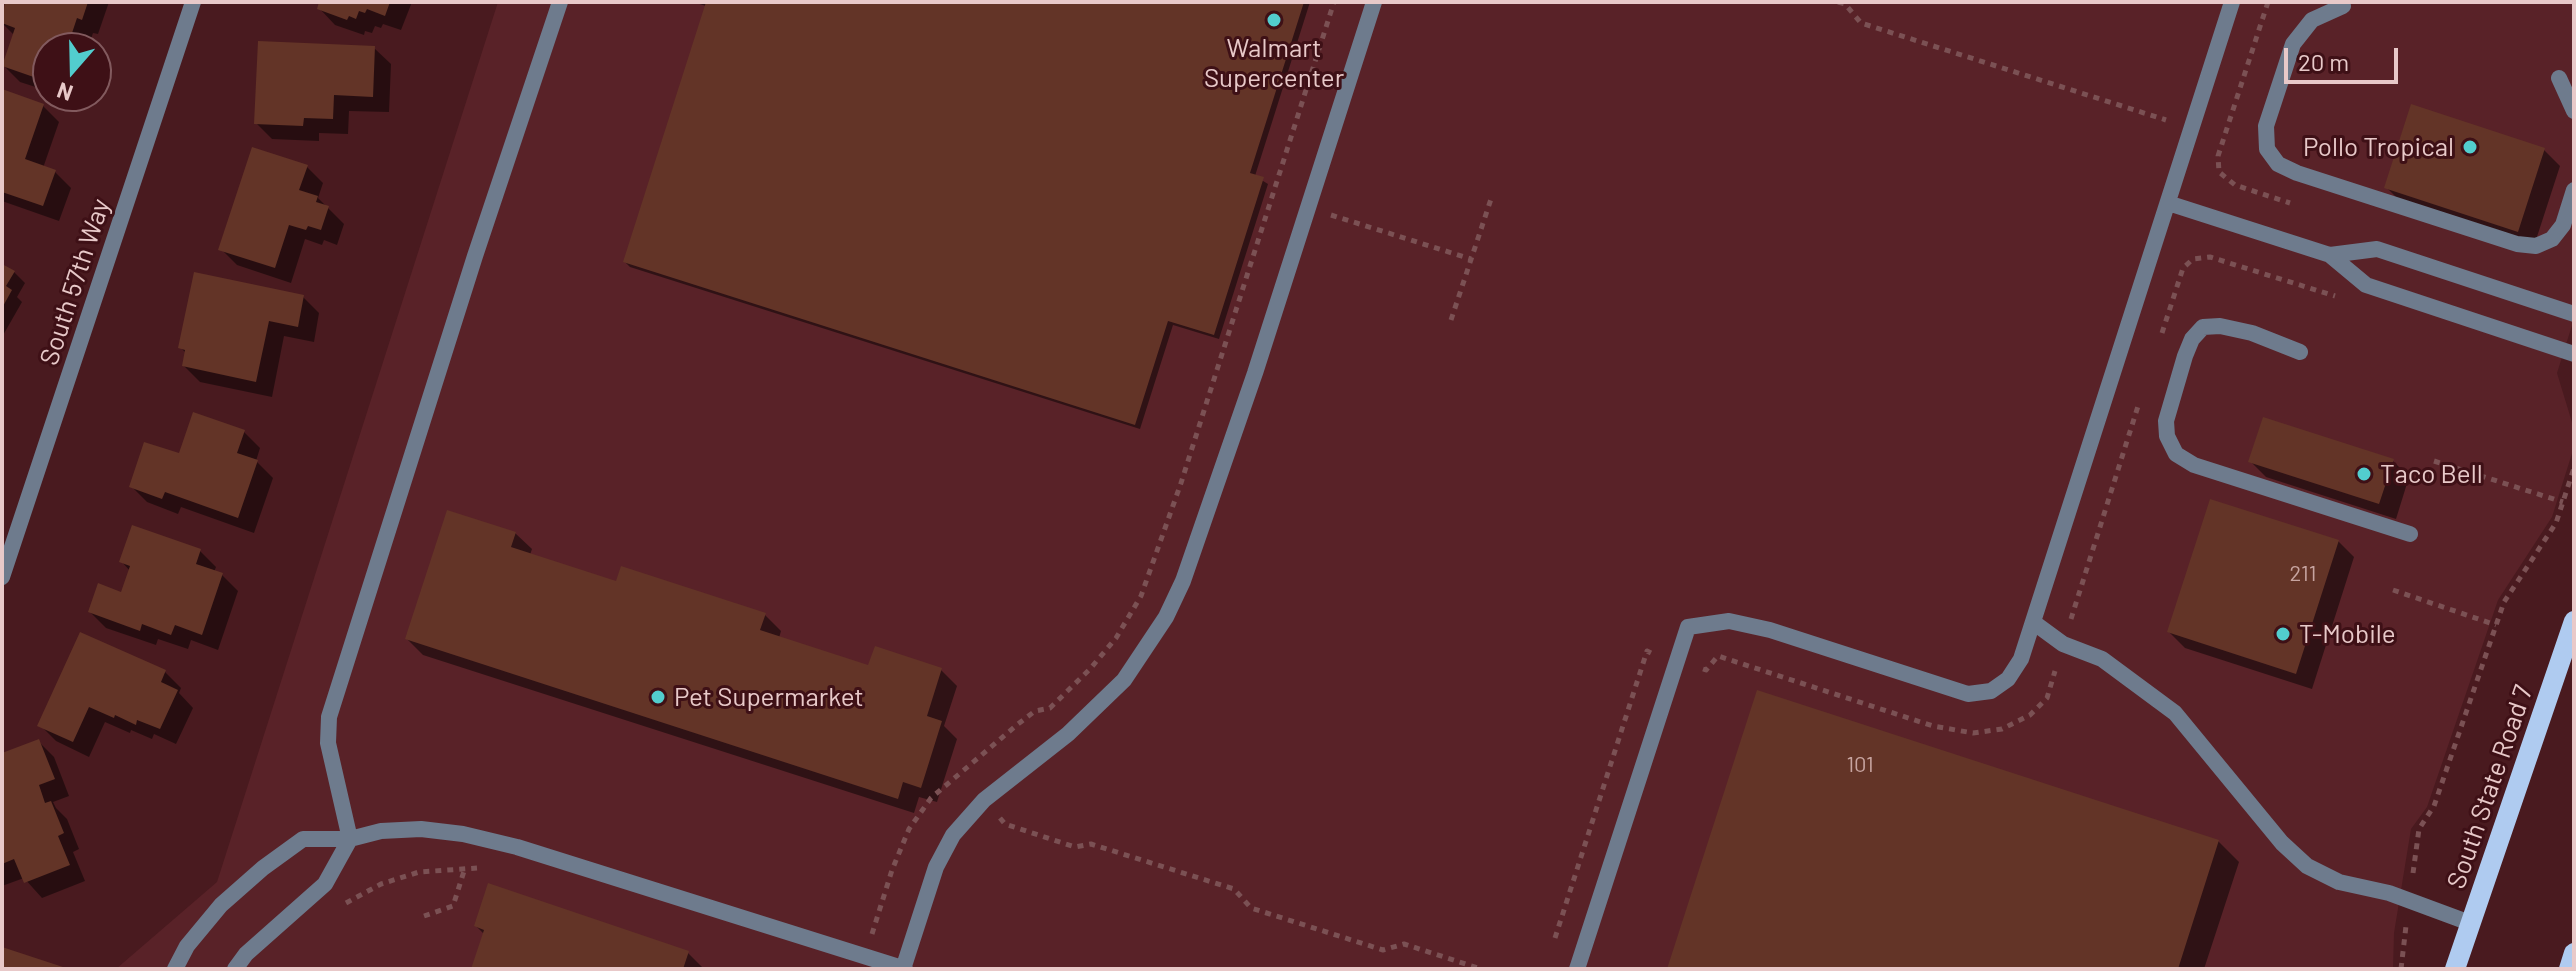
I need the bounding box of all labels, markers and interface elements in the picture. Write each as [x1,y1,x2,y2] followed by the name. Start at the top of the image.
[1265,11,1283,29] marker: Walmart Supercenter
[32,32,112,112] north arrow
[1204,32,1344,94] place label: Walmart Supercenter
[2288,32,2402,82] scale bar
[2298,47,2349,76] text: 20 m
[53,78,76,107] text: N
[2303,131,2454,163] place label: Pollo Tropical
[2461,138,2479,156] marker: Pollo Tropical
[33,195,117,369] street label: South 57th Way
[2380,458,2483,490] place label: Taco Bell
[2355,465,2373,483] marker: Taco Bell
[2290,561,2316,587] house number: 211
[2299,618,2396,650] place label: T-Mobile
[2274,625,2292,643] marker: T-Mobile
[674,681,864,713] place label: Pet Supermarket
[2441,681,2539,893] street label: South State Road 7
[649,688,667,706] marker: Pet Supermarket
[1846,752,1874,778] house number: 101

